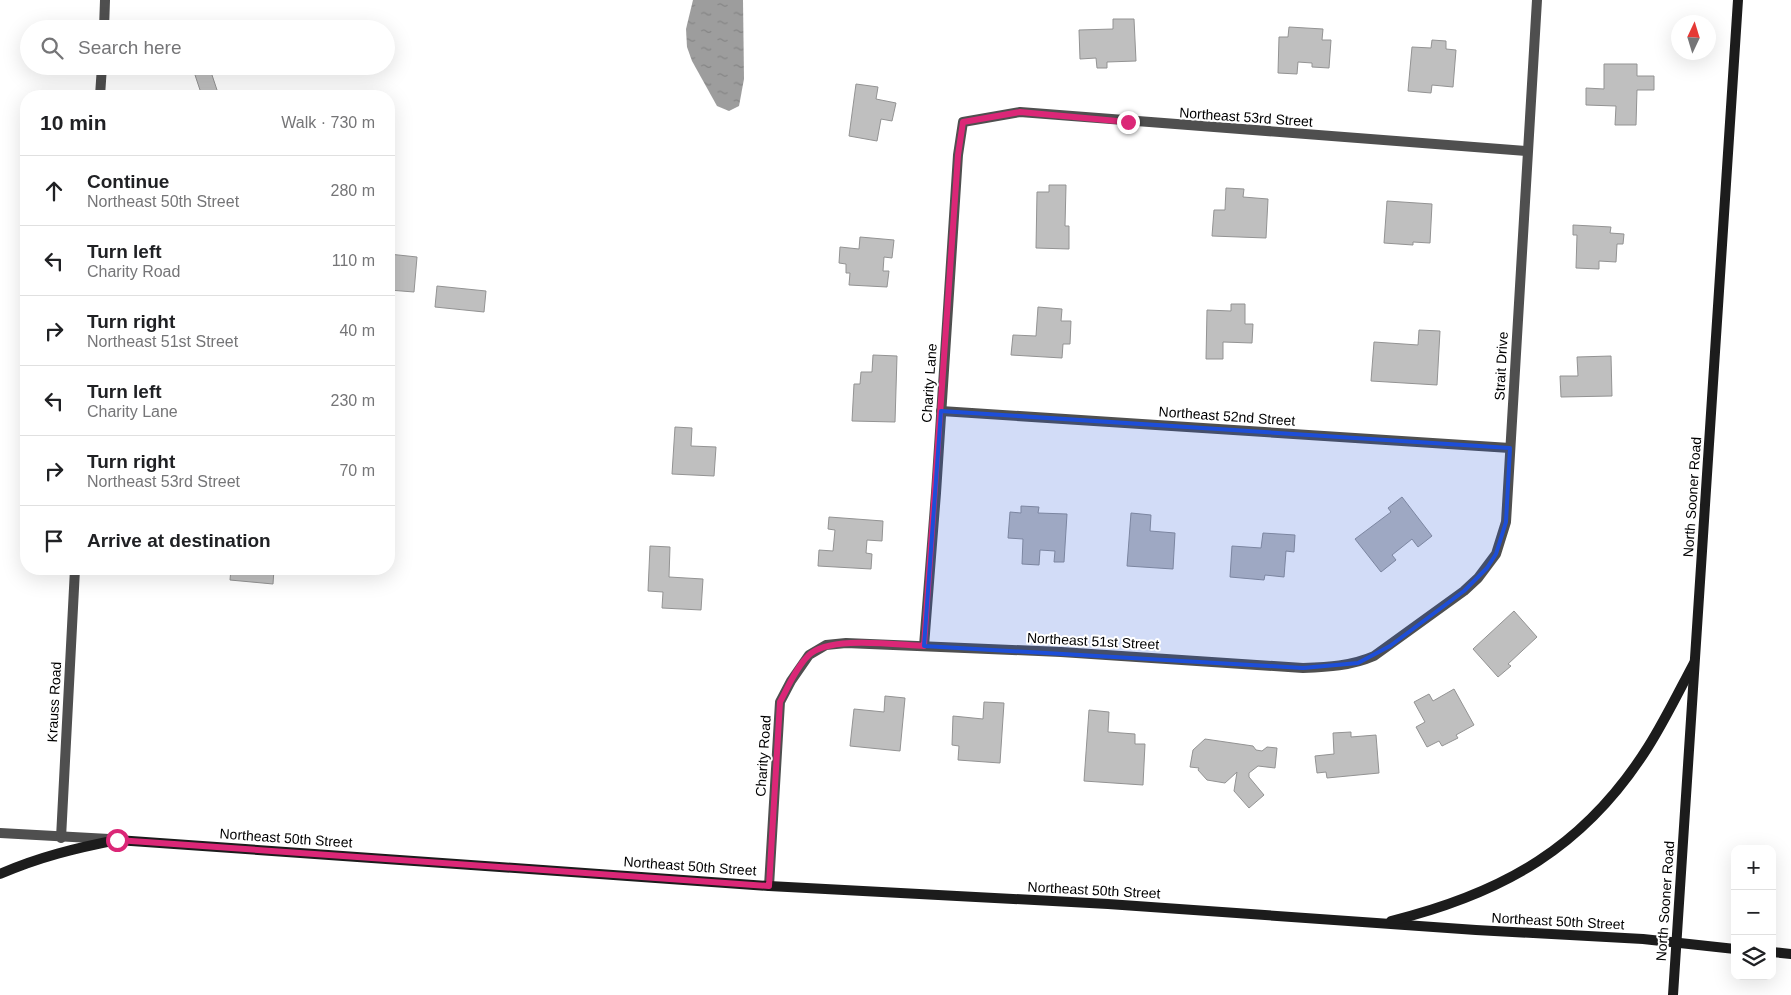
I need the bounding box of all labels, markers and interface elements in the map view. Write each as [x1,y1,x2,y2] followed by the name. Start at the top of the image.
[1671,15,1716,60] north arrow
[20,20,395,75] search box
[38,34,66,62] icon: search
[78,37,182,58] text: Search here
[1179,104,1313,130] street label: Northeast 53rd Street
[40,111,107,134] text: 10 min
[1117,111,1140,134] route end
[281,114,375,131] text: Walk · 730 m
[87,171,169,192] text: Continue
[40,177,68,205] icon: ahead
[331,182,375,199] text: 280 m
[87,193,239,210] text: Northeast 50th Street
[87,241,162,262] text: Turn left
[40,247,68,275] icon: left
[332,252,375,269] text: 110 m
[87,263,180,280] text: Charity Road
[87,311,175,332] text: Turn right
[40,317,68,345] icon: right
[339,322,375,339] text: 40 m
[1491,331,1511,401] street label: Strait Drive
[87,333,238,350] text: Northeast 51st Street
[918,343,940,423] street label: Charity Lane
[87,381,162,402] text: Turn left
[40,387,68,415] icon: left
[331,392,375,409] text: 230 m
[87,403,178,420] text: Charity Lane
[1158,403,1296,429] street label: Northeast 52nd Street
[1680,436,1704,558] street label: North Sooner Road
[87,451,175,472] text: Turn right
[40,457,68,485] icon: right
[339,462,375,479] text: 70 m
[87,473,240,490] text: Northeast 53rd Street
[40,527,68,555] icon: arrive
[87,530,271,551] text: Arrive at destination
[1027,630,1160,652] street label: Northeast 51st Street
[44,661,64,743] street label: Krauss Road
[752,715,774,797] street label: Charity Road
[219,825,353,851] street label: Northeast 50th Street
[106,829,129,852] route start
[1653,840,1677,962] street label: North Sooner Road
[1731,845,1776,980] map controls
[1731,845,1776,890] button: +
[623,853,757,879] street label: Northeast 50th Street
[1027,879,1161,901] street label: Northeast 50th Street
[1731,890,1776,935] button: −
[1491,910,1625,932] street label: Northeast 50th Street
[1731,935,1776,980] button: layers

